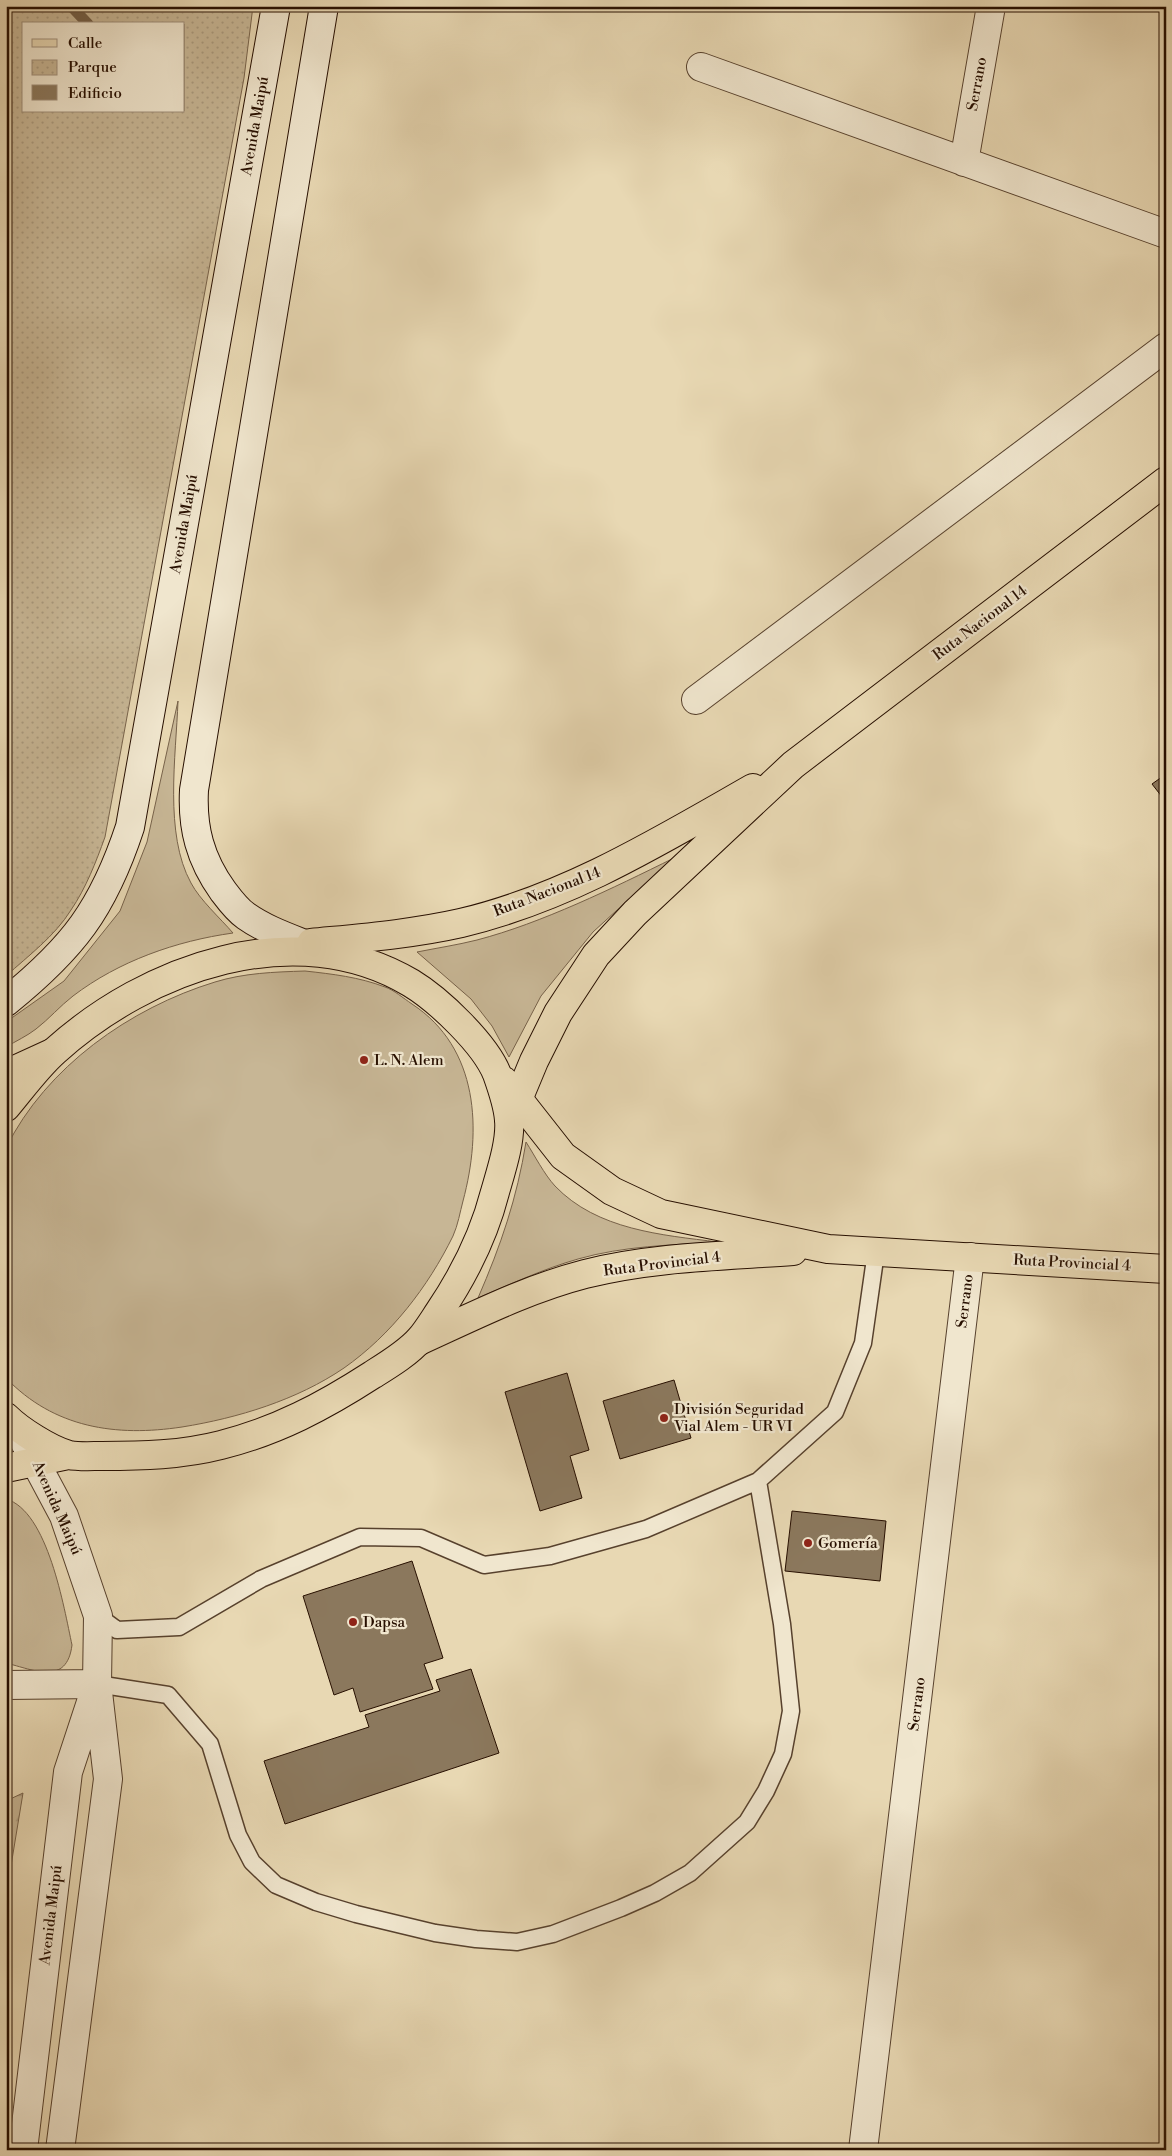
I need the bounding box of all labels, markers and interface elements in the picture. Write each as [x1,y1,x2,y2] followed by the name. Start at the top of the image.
[22,22,185,112] legend
[68,34,102,53] text: Calle
[963,56,991,112] street label: Serrano
[68,58,117,77] text: Parque
[237,74,273,178] street label: Avenida Maipú
[68,84,122,103] text: Edificio
[166,472,202,576] street label: Avenida Maipú
[929,581,1031,665] street label: Ruta Nacional 14
[491,863,603,921] street label: Ruta Nacional 14
[374,1051,444,1070] place label: L. N. Alem
[358,1054,370,1066] marker: L. N. Alem
[602,1247,722,1281] street label: Ruta Provincial 4
[1013,1250,1131,1276] street label: Ruta Provincial 4
[952,1273,978,1329] street label: Serrano
[673,1400,804,1436] place label: División Seguridad Vial Alem - UR VI
[658,1412,670,1424] marker: División Seguridad Vial Alem - UR VI
[27,1457,86,1558] street label: Avenida Maipú
[818,1534,878,1553] place label: Gomería
[802,1537,814,1549] marker: Gomería
[363,1613,405,1632] place label: Dapsa
[347,1616,359,1628] marker: Dapsa
[904,1676,930,1732] street label: Serrano
[35,1864,67,1967] street label: Avenida Maipú

